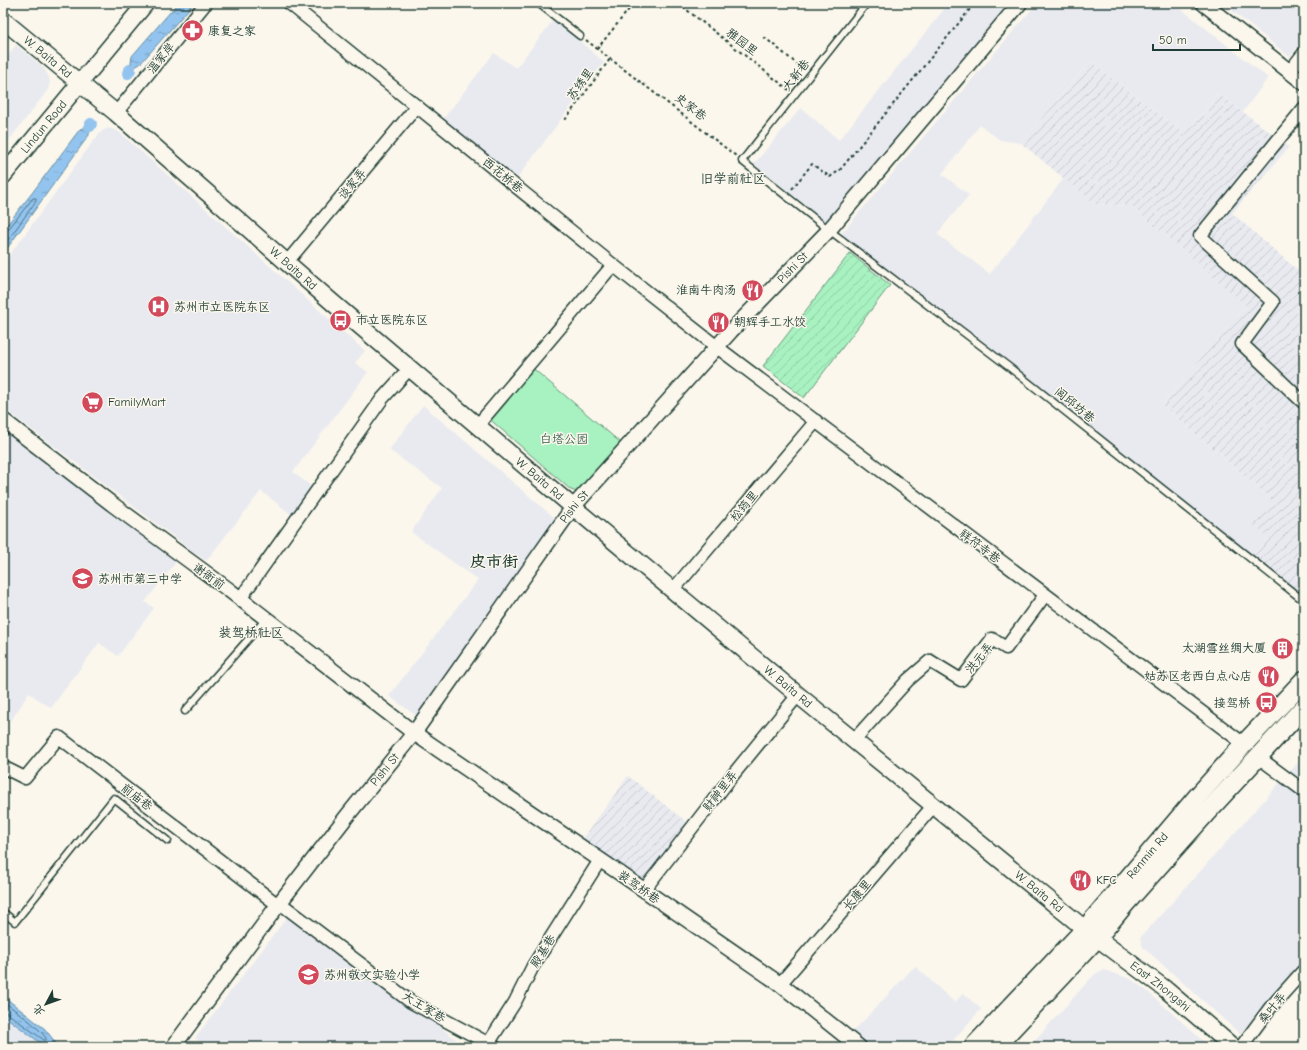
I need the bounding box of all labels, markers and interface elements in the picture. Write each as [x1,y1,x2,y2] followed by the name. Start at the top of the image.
[180,18,206,44] pharmacy icon: 康复之家
[208,24,256,38] place label: 康复之家
[724,25,760,59] street label: 雅园里
[1153,26,1240,52] scale bar
[21,33,75,81] street label: W. Baita Rd
[1159,33,1187,47] text: 50 m
[144,40,178,76] street label: 温家岸
[779,57,813,93] street label: 大新巷
[564,65,596,103] street label: 苏绣里
[673,90,709,124] street label: 史家巷
[18,97,70,156] street label: Lindun Road
[480,154,526,196] street label: 西花桥巷
[335,166,369,202] street label: 谈家弄
[700,171,766,186] district label: 旧学前社区
[267,244,320,293] street label: W. Baita Rd
[774,249,811,286] street label: Pishi St
[739,277,765,303] restaurant icon: 淮南牛肉汤
[676,283,736,297] place label: 淮南牛肉汤
[146,294,172,320] hospital icon: 苏州市立医院东区
[174,300,270,314] place label: 苏州市立医院东区
[328,307,354,333] bus stop icon: 市立医院东区
[706,309,732,335] restaurant icon: 朝辉手工水饺
[356,313,428,327] place label: 市立医院东区
[734,315,806,329] place label: 朝辉手工水饺
[1052,384,1098,426] street label: 闾邱坊巷
[79,389,105,415] supermarket icon: FamilyMart
[108,395,166,409] place label: FamilyMart
[540,432,588,446] park label: 白塔公园
[513,454,566,503] street label: W. Baita Rd
[557,487,592,526] street label: Pishi St
[727,488,761,524] street label: 松筠里
[957,526,1003,566] street label: 祥符寺巷
[470,553,518,571] district label: 皮市街
[190,560,228,592] street label: 谢衙前
[70,566,96,592] school or university icon: 苏州市第三中学
[98,572,182,586] place label: 苏州市第三中学
[218,625,284,640] district label: 装驾桥社区
[1269,635,1295,661] building icon: 太湖雪丝绸大厦
[962,640,996,676] street label: 洪元弄
[1182,641,1266,655] place label: 太湖雪丝绸大厦
[761,663,815,711] street label: W. Baita Rd
[1255,663,1281,689] restaurant icon: 姑苏区老西白点心店
[1144,669,1252,683] place label: 姑苏区老西白点心店
[1253,690,1279,716] bus stop icon: 接驾桥
[1214,696,1251,710] place label: 接驾桥
[367,750,402,789] street label: Pishi St
[700,768,740,814] street label: 财神里弄
[119,780,155,814] street label: 前庙巷
[1124,829,1171,882] street label: Renmin Rd
[615,867,663,907] street label: 装驾桥巷
[1067,867,1093,893] restaurant icon: KFC
[1012,868,1066,915] street label: W. Baita Rd
[1096,873,1117,887] place label: KFC
[840,877,874,913] street label: 长康里
[528,932,558,970] street label: 殿基巷
[1128,958,1193,1014] street label: East Zhongshi
[295,962,321,988] school or university icon: 苏州敬文实验小学
[324,968,420,982] place label: 苏州敬文实验小学
[26,984,66,1024] north arrow
[400,989,448,1025] street label: 大王家巷
[1255,990,1289,1026] street label: 桑叶弄
[30,1002,47,1019] text: 北

